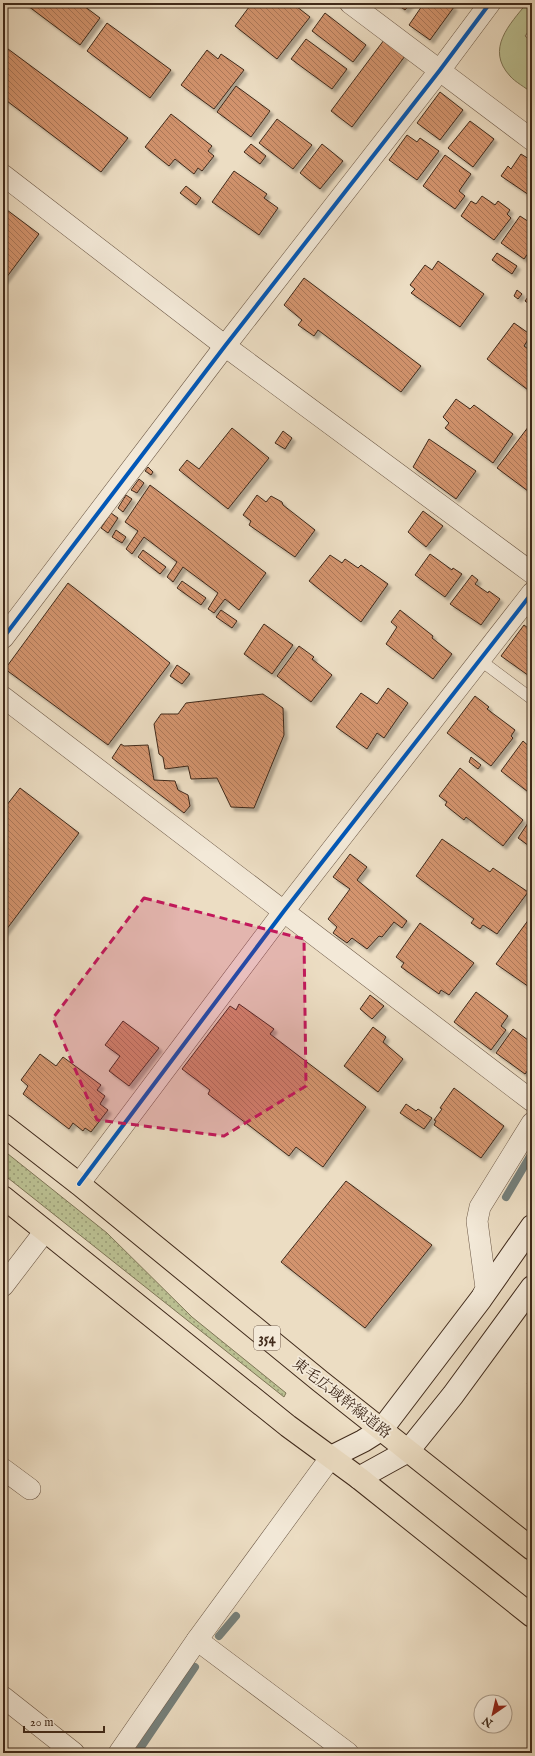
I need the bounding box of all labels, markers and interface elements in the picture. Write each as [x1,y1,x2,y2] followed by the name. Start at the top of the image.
[254,1326,280,1350] road number: 354
[289,1354,395,1443] street label: 東毛広域幹線道路
[473,1694,513,1734] north arrow
[24,1708,104,1734] scale bar
[480,1713,497,1730] text: N
[30,1715,53,1730] text: 20 m

